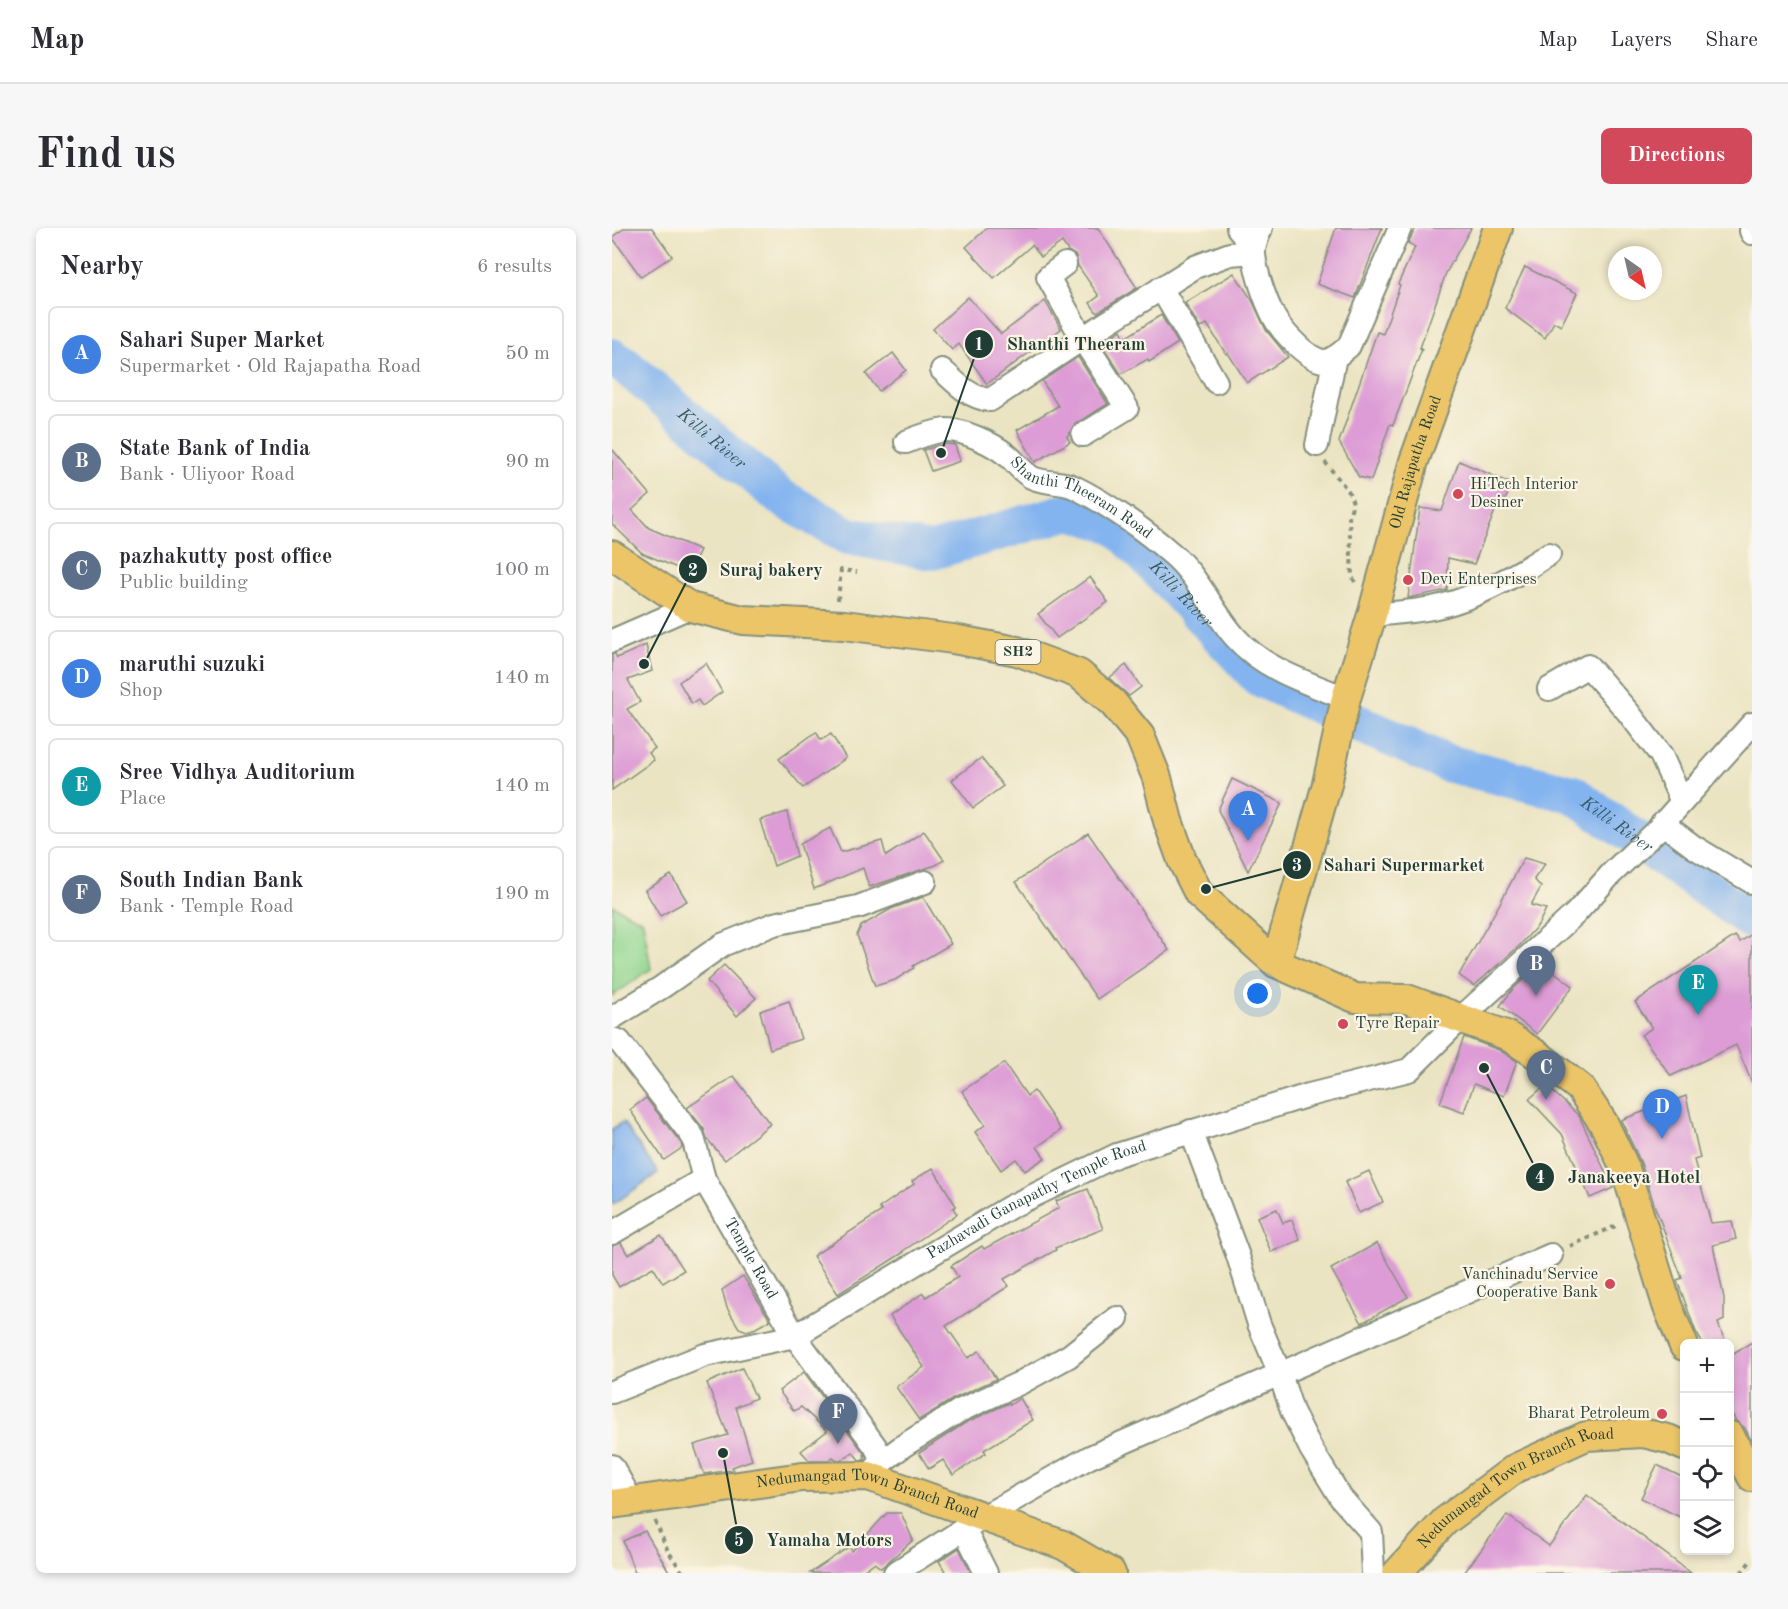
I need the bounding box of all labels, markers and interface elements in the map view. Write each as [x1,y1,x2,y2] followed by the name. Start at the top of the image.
[30,27,84,55] text: Map
[1538,30,1577,51] text: Map
[1610,30,1672,51] text: Layers
[1705,30,1758,51] text: Share
[1601,128,1752,184] button: Directions
[36,135,175,177] text: Find us
[1608,246,1662,300] north arrow
[60,254,144,280] text: Nearby
[477,257,552,277] text: 6 results
[964,326,1157,362] callout: Shanthi Theeram
[119,330,324,352] text: Sahari Super Market
[974,336,984,354] text: 1
[1007,336,1145,354] text: Shanthi Theeram
[74,344,89,364] text: A
[505,344,550,364] text: 50 m
[119,357,421,377] text: Supermarket · Old Rajapatha Road
[1388,393,1445,531] street label: Old Rajapatha Road
[673,404,750,474] water label: Killi River
[119,438,310,460] text: State Bank of India
[74,452,89,472] text: B
[505,452,550,472] text: 90 m
[1006,454,1155,542] street label: Shanthi Theeram Road
[119,465,295,485] text: Bank · Uliyoor Road
[1470,477,1579,511] place label: HiTech Interior Desiner
[1451,487,1465,501] marker: HiTech Interior Desiner
[119,546,332,568] text: pazhakutty post office
[678,551,835,587] callout: Suraj bakery
[1145,557,1217,632] water label: Killi River
[75,560,88,580] text: C
[494,560,550,580] text: 100 m
[688,562,698,580] text: 2
[719,562,823,580] text: Suraj bakery
[1420,572,1537,588] place label: Devi Enterprises
[119,573,248,593] text: Public building
[1401,573,1415,587] marker: Devi Enterprises
[996,640,1040,664] road number: SH2
[119,654,265,676] text: maruthi suzuki
[74,668,89,688] text: D
[494,668,550,688] text: 140 m
[119,681,163,701] text: Shop
[119,762,355,784] text: Sree Vidhya Auditorium
[75,776,88,796] text: E
[494,776,550,796] text: 140 m
[119,789,166,809] text: Place
[1228,792,1268,841] pin: A
[1576,793,1657,857] water label: Killi River
[1282,847,1497,883] callout: Sahari Supermarket
[1292,857,1302,875] text: 3
[1323,857,1485,875] text: Sahari Supermarket
[119,870,304,892] text: South Indian Bank
[75,884,88,904] text: F
[494,884,550,904] text: 190 m
[119,897,294,917] text: Bank · Temple Road
[1516,946,1556,996] pin: B
[1678,966,1718,1015] pin: E
[1243,979,1272,1008] your location
[1355,1016,1440,1032] place label: Tyre Repair
[1336,1017,1350,1031] marker: Tyre Repair
[1526,1050,1566,1100] pin: C
[1642,1090,1682,1139] pin: D
[924,1138,1148,1263] street label: Pazhavadi Ganapathy Temple Road
[1525,1159,1712,1195] callout: Janakeeya Hotel
[1535,1169,1545,1187] text: 4
[1568,1169,1701,1187] text: Janakeeya Hotel
[721,1215,780,1302] street label: Temple Road
[1461,1267,1598,1301] place label: Vanchinadu Service Cooperative Bank
[1603,1277,1617,1291] marker: Vanchinadu Service Cooperative Bank
[1680,1339,1734,1555] map controls
[1680,1339,1734,1393] button: +
[1680,1393,1734,1447] button: −
[818,1394,858,1444] pin: F
[1527,1406,1650,1422] place label: Bharat Petroleum
[1655,1407,1669,1421] marker: Bharat Petroleum
[1415,1427,1614,1552] street label: Nedumangad Town Branch Road
[1680,1447,1734,1501] button: locate
[755,1468,981,1522] street label: Nedumangad Town Branch Road
[1680,1501,1734,1555] button: layers
[724,1522,903,1558] callout: Yamaha Motors
[734,1532,744,1550] text: 5
[766,1532,892,1550] text: Yamaha Motors

